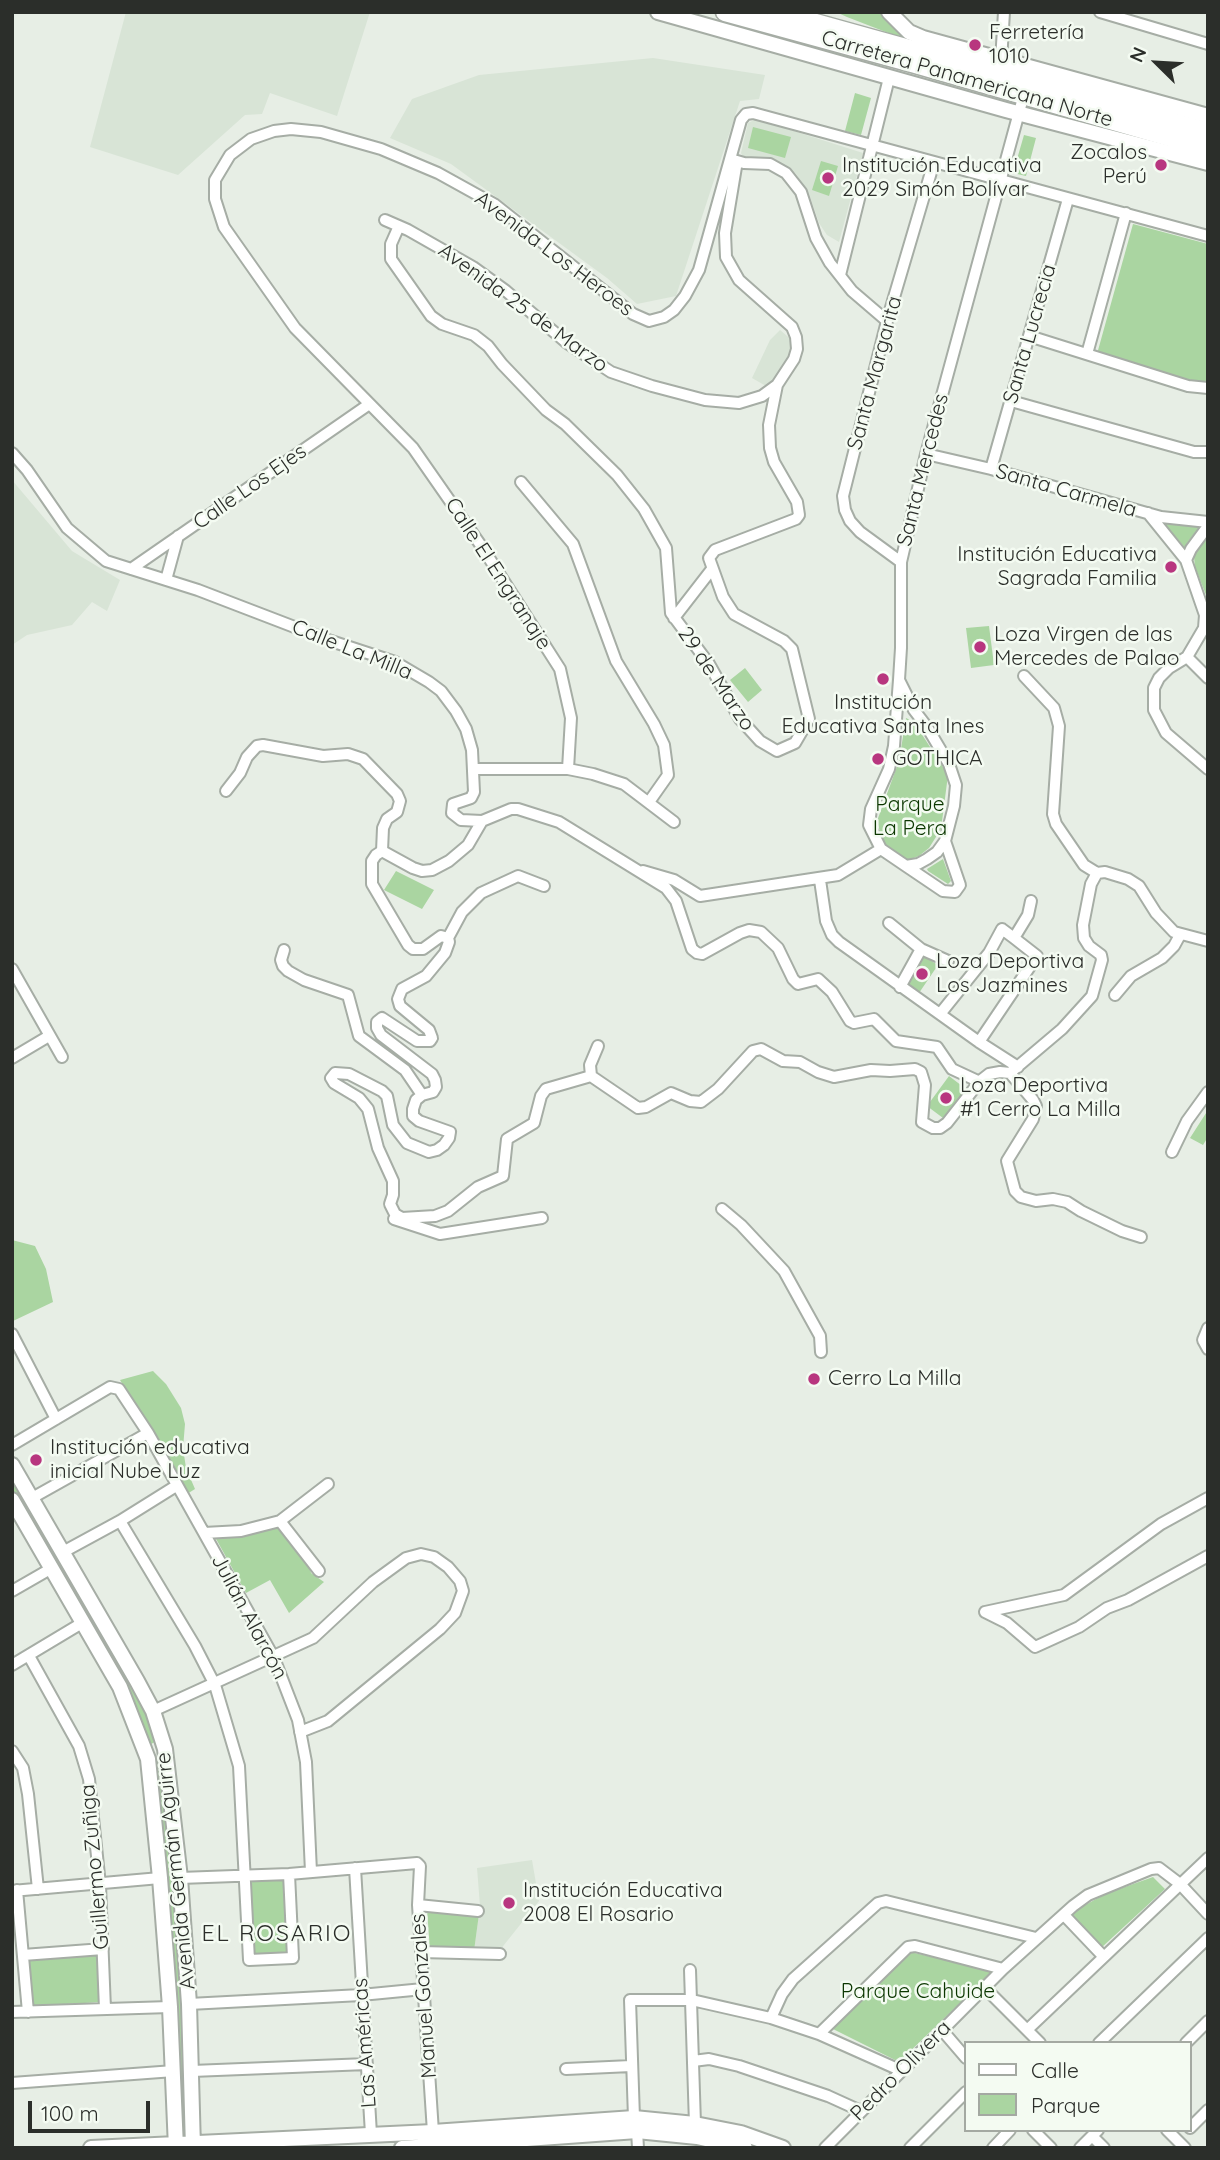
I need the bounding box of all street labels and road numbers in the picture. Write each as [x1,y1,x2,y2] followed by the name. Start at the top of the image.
[818,25,1116,133] street label: Carretera Panamericana Norte
[470,186,638,322] street label: Avenida Los Heroes
[433,238,613,378] street label: Avenida 25 de Marzo
[998,261,1062,407] street label: Santa Lucrecia
[842,293,908,453] street label: Santa Margarita
[892,391,954,549] street label: Santa Mercedes
[189,439,311,535] street label: Calle Los Ejes
[993,459,1139,523] street label: Santa Carmela
[439,493,557,655] street label: Calle El Engranaje
[288,614,416,686] street label: Calle La Milla
[672,622,760,736] street label: 29 de Marzo
[205,1550,293,1684] street label: Julián Alarcón
[151,1751,201,1991] street label: Avenida Germán Aguirre
[75,1783,115,1951] street label: Guillermo Zuñiga
[406,1913,442,2079] street label: Manuel Gonzales
[348,1977,382,2109] street label: Las Américas
[846,2016,956,2126] street label: Pedro Olivera

